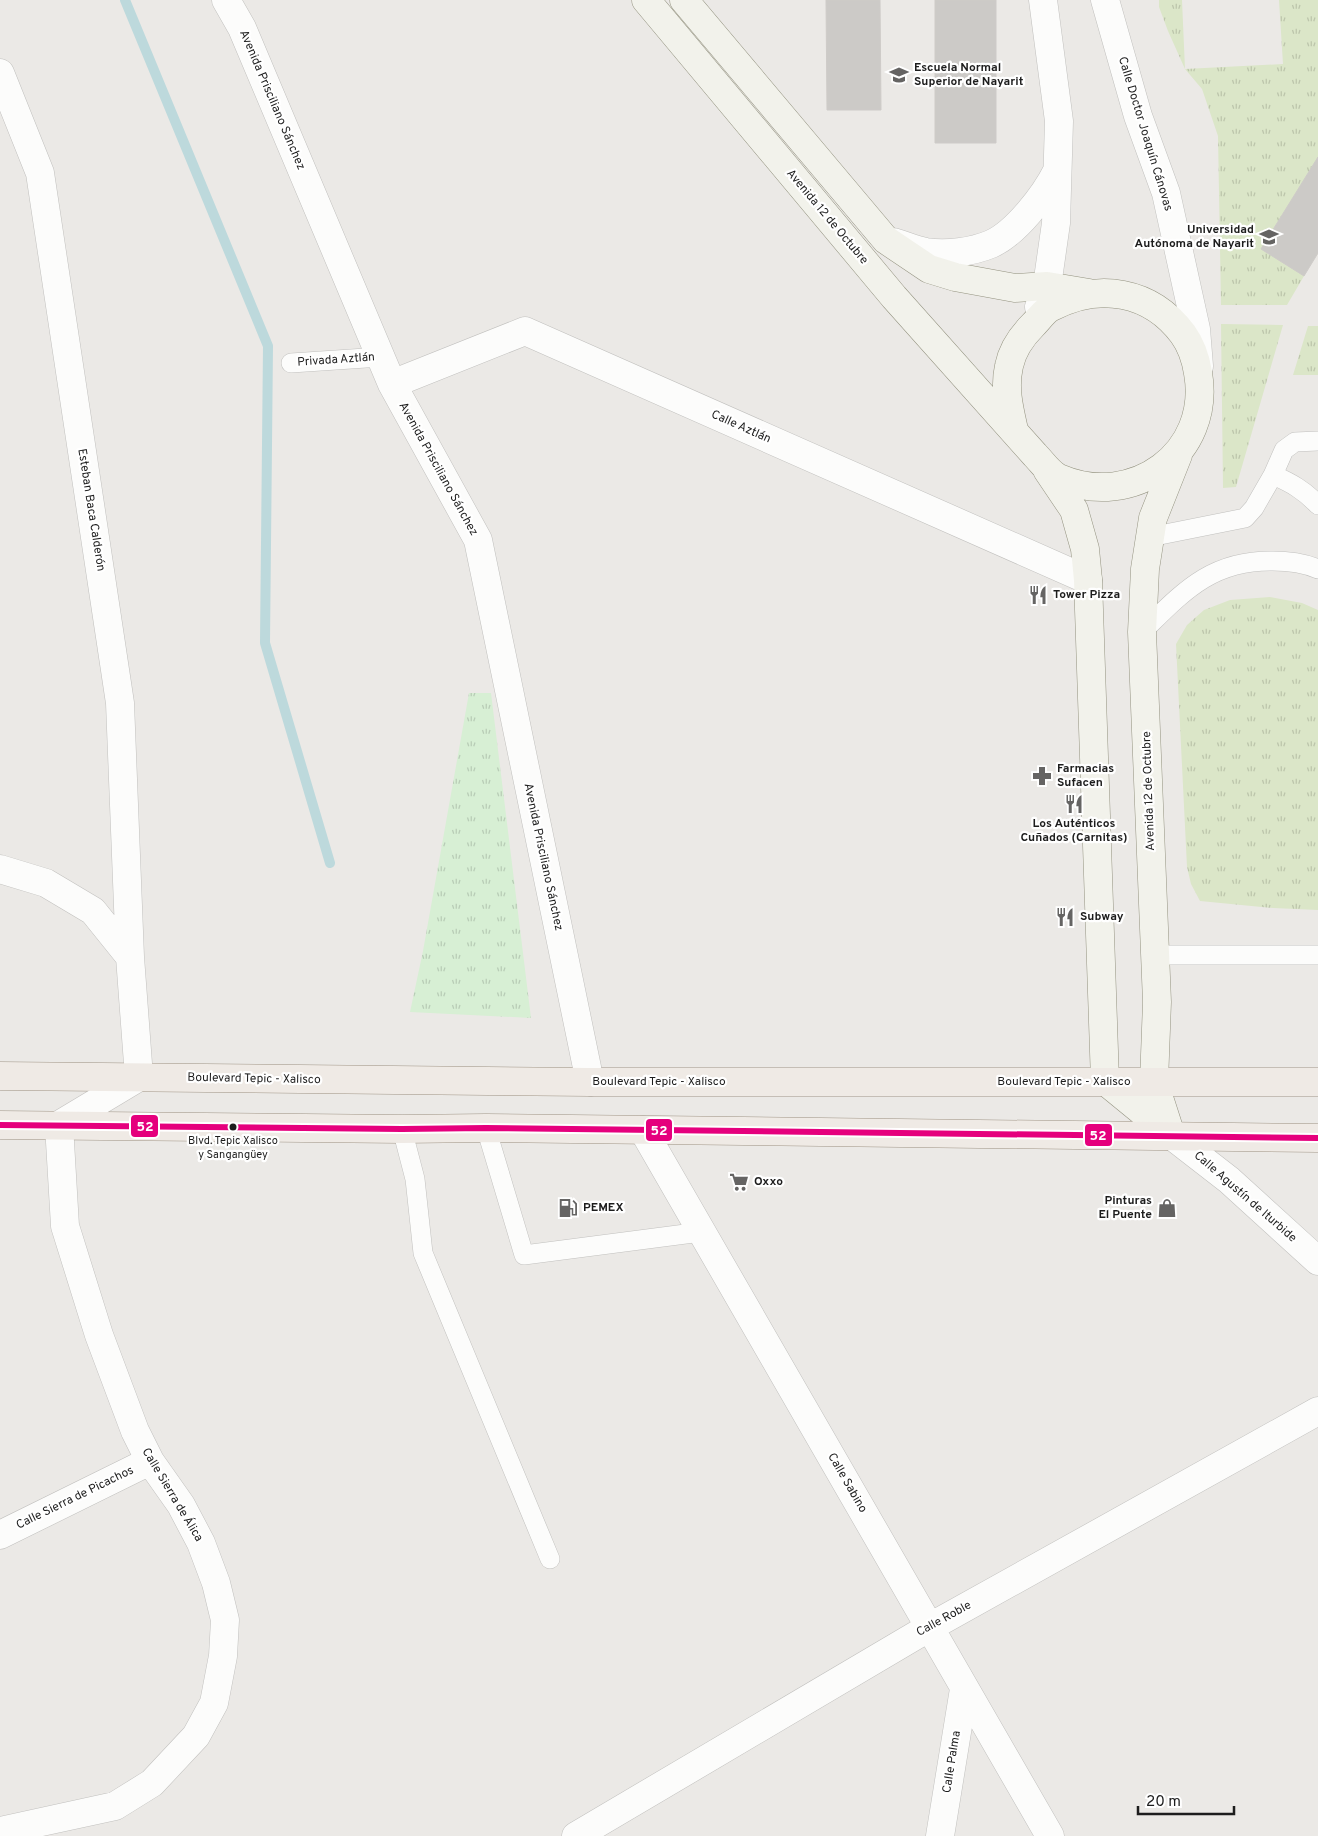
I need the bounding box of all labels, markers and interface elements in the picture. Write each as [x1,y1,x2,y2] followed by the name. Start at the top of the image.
[235,28,309,172] street label: Avenida Prisciliano Sánchez
[1114,55,1176,213] street label: Calle Doctor Joaquín Cánovas
[914,60,1024,90] place label: Escuela Normal Superior de Nayarit
[888,64,910,86] school or university icon: Escuela Normal Superior de Nayarit
[782,166,872,268] street label: Avenida 12 de Octubre
[1135,222,1254,252] place label: Universidad Autónoma de Nayarit
[1258,226,1280,248] school or university icon: Universidad Autónoma de Nayarit
[297,349,375,371] street label: Privada Aztlán
[395,399,481,539] street label: Avenida Prisciliano Sánchez
[709,407,773,447] street label: Calle Aztlán
[73,447,109,573] street label: Esteban Baca Calderón
[1027,584,1049,606] restaurant icon: Tower Pizza
[1053,587,1120,603] place label: Tower Pizza
[1139,731,1159,851] street label: Avenida 12 de Octubre
[1057,761,1114,791] place label: Farmacias Sufacen
[1031,765,1053,787] pharmacy icon: Farmacias Sufacen
[520,782,566,932] street label: Avenida Prisciliano Sánchez
[1063,793,1085,815] restaurant icon: Los Auténticos Cuñados (Carnitas)
[1020,816,1128,846] place label: Los Auténticos Cuñados (Carnitas)
[1054,906,1076,928] restaurant icon: Subway
[1080,909,1124,925] place label: Subway
[187,1070,321,1088] street label: Boulevard Tepic - Xalisco
[592,1074,726,1090] street label: Boulevard Tepic - Xalisco
[997,1074,1131,1090] street label: Boulevard Tepic - Xalisco
[130,1114,159,1138] line badge: 52
[645,1118,673,1142] line badge: 52
[136,1119,154,1136] text: 52
[228,1122,238,1132] marker: Blvd. Tepic Xalisco y Sangangüey
[650,1123,668,1140] text: 52
[1084,1123,1113,1147] line badge: 52
[1089,1128,1107,1145] text: 52
[188,1134,278,1162] place label: Blvd. Tepic Xalisco y Sangangüey
[1190,1148,1300,1246] street label: Calle Agustín de Iturbide
[728,1171,750,1193] supermarket icon: Oxxo
[754,1174,783,1190] place label: Oxxo
[1098,1193,1152,1223] place label: Pinturas El Puente
[557,1197,579,1219] fuel station icon: PEMEX
[1156,1197,1178,1219] shop icon: Pinturas El Puente
[583,1200,624,1216] place label: PEMEX
[138,1445,206,1545] street label: Calle Sierra de Álica
[823,1450,871,1516] street label: Calle Sabino
[14,1463,136,1533] street label: Calle Sierra de Picachos
[914,1597,974,1641] street label: Calle Roble
[939,1730,965,1794] street label: Calle Palma
[1138,1784,1234,1816] scale bar
[1146,1793,1181,1812] text: 20 m

